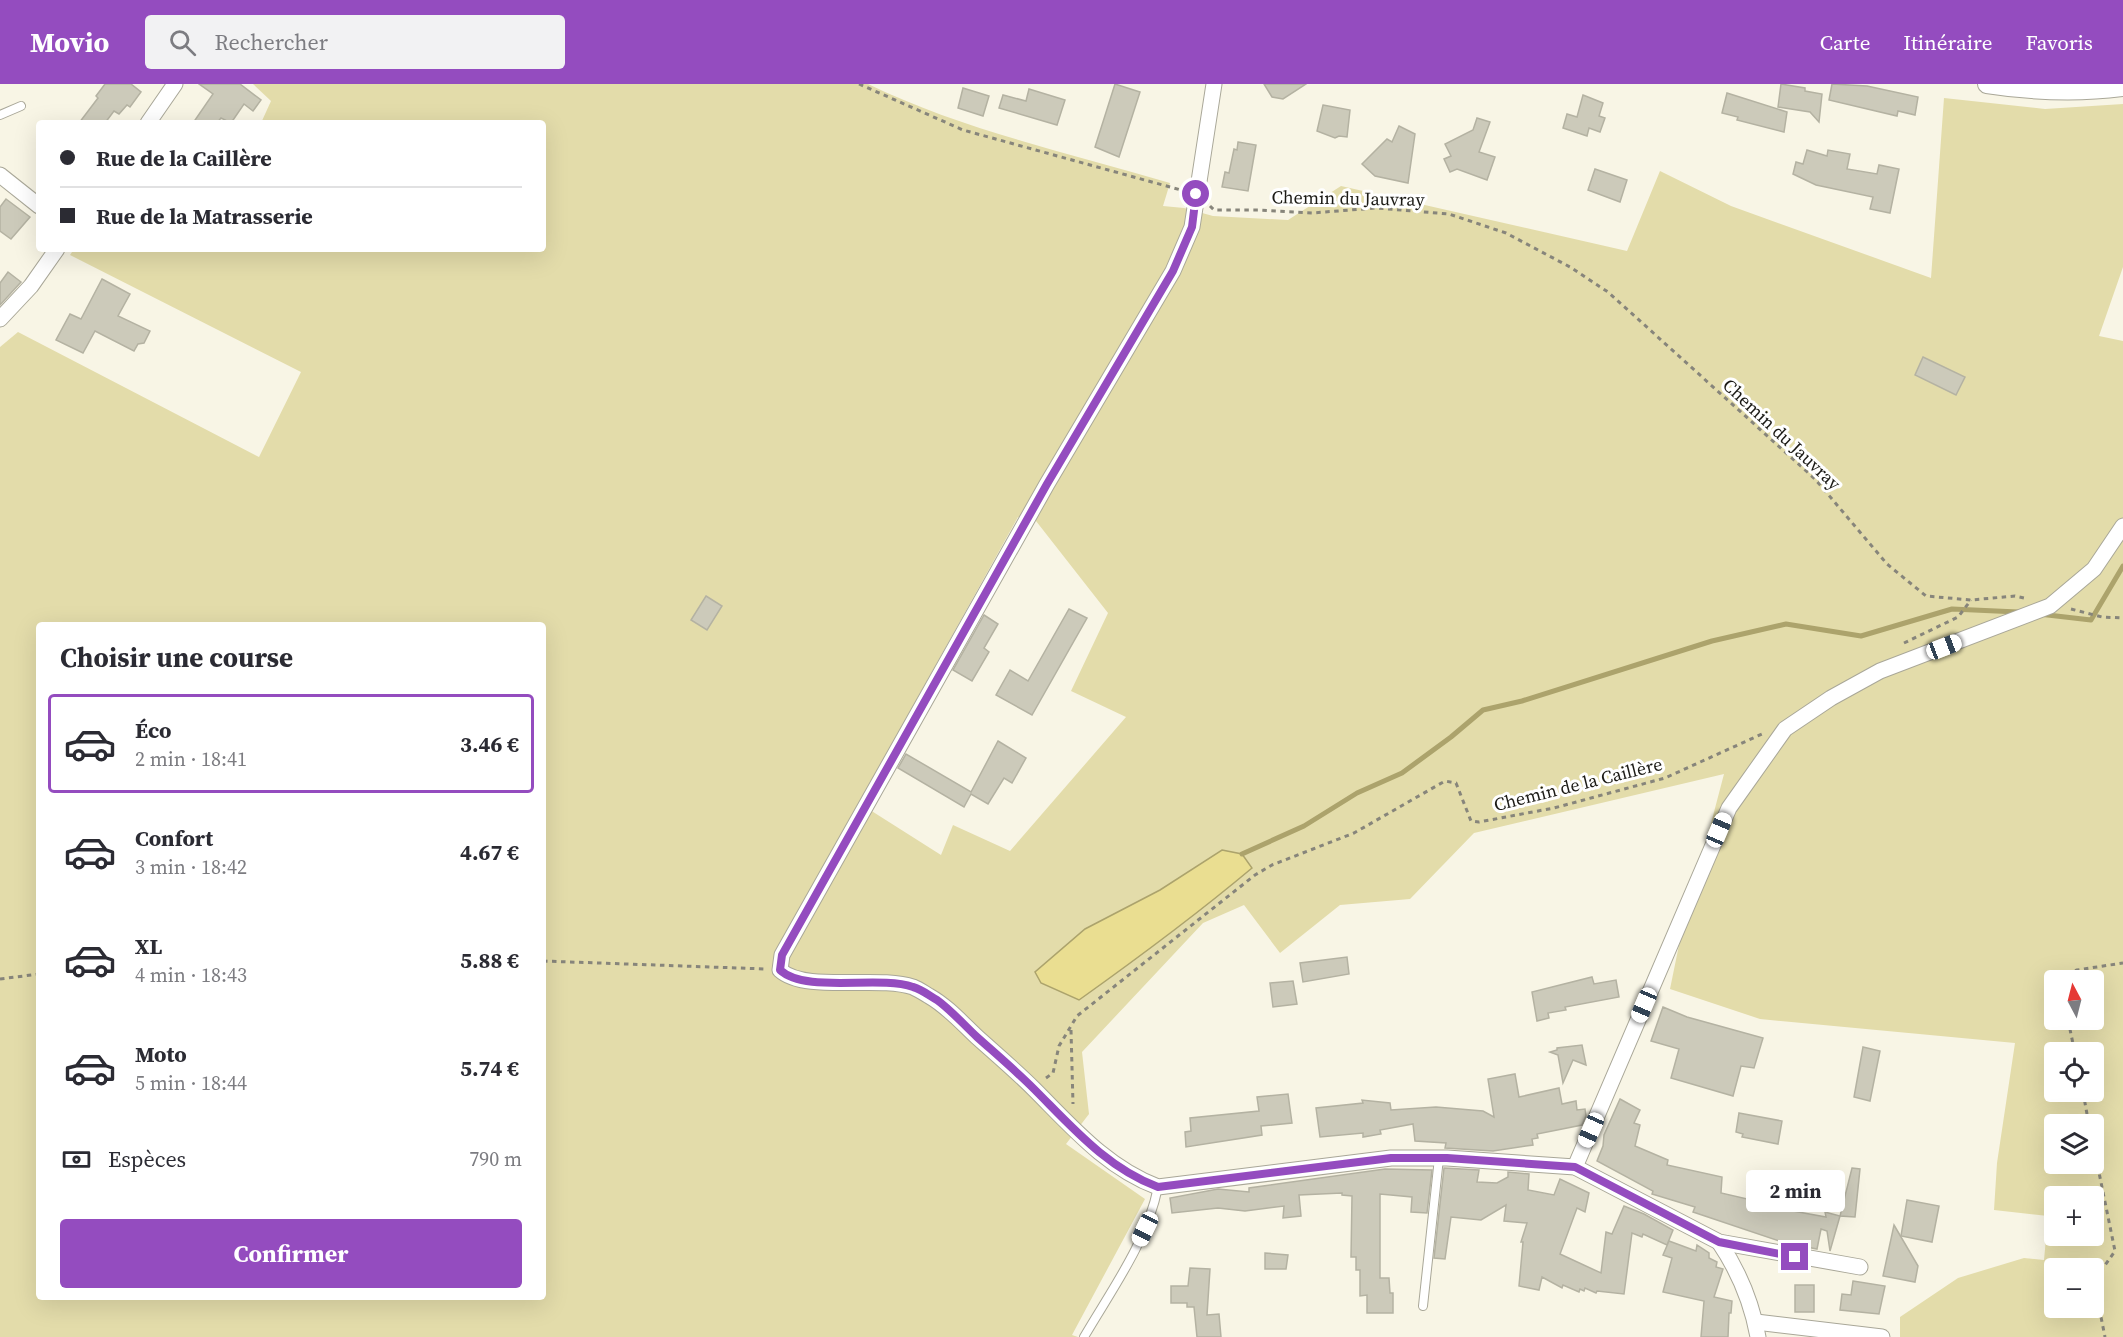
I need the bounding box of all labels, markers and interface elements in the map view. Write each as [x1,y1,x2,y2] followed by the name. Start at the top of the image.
[145,15,565,69] search box
[30,23,109,61] text: Movio
[166,26,199,59] icon: search
[214,27,328,57] text: Rechercher
[1820,28,1870,57] text: Carte
[1903,28,1992,57] text: Itinéraire
[2025,28,2093,57] text: Favoris
[96,143,272,173] text: Rue de la Caillère
[1182,180,1209,207] route start
[1271,184,1425,212] street label: Chemin du Jauvray
[96,201,313,231] text: Rue de la Matrasserie
[1718,373,1847,496] street label: Chemin du Jauvray
[1924,632,1964,662] car
[60,639,293,676] text: Choisir une course
[135,715,172,745] text: Éco
[63,717,117,771] icon: car
[460,729,519,759] text: 3.46 €
[135,745,247,773] text: 2 min · 18:41
[1491,751,1665,817] street label: Chemin de la Caillère
[1704,810,1734,850] car
[135,823,213,853] text: Confort
[63,825,117,879] icon: car
[460,837,519,867] text: 4.67 €
[135,853,247,881] text: 3 min · 18:42
[135,931,162,961] text: XL
[63,933,117,987] icon: car
[460,945,519,975] text: 5.88 €
[135,961,247,989] text: 4 min · 18:43
[2044,970,2104,1030] north arrow
[2044,970,2104,1318] map controls
[1629,985,1659,1025] car
[135,1039,187,1069] text: Moto
[63,1041,117,1095] icon: car
[2044,1042,2104,1102] button: locate
[460,1053,519,1083] text: 5.74 €
[135,1069,247,1097] text: 5 min · 18:44
[1575,1110,1607,1150] car
[2044,1114,2104,1174] button: layers
[60,1143,93,1176] icon: cash
[108,1144,186,1174] text: Espèces
[469,1145,522,1173] text: 790 m
[1746,1170,1844,1212] callout: 2 min
[1770,1177,1821,1205] text: 2 min
[2044,1186,2104,1246] button: +
[1129,1209,1161,1249] car
[60,1219,522,1288] button: Confirmer
[1781,1243,1808,1270] route end
[2044,1258,2104,1318] button: −

